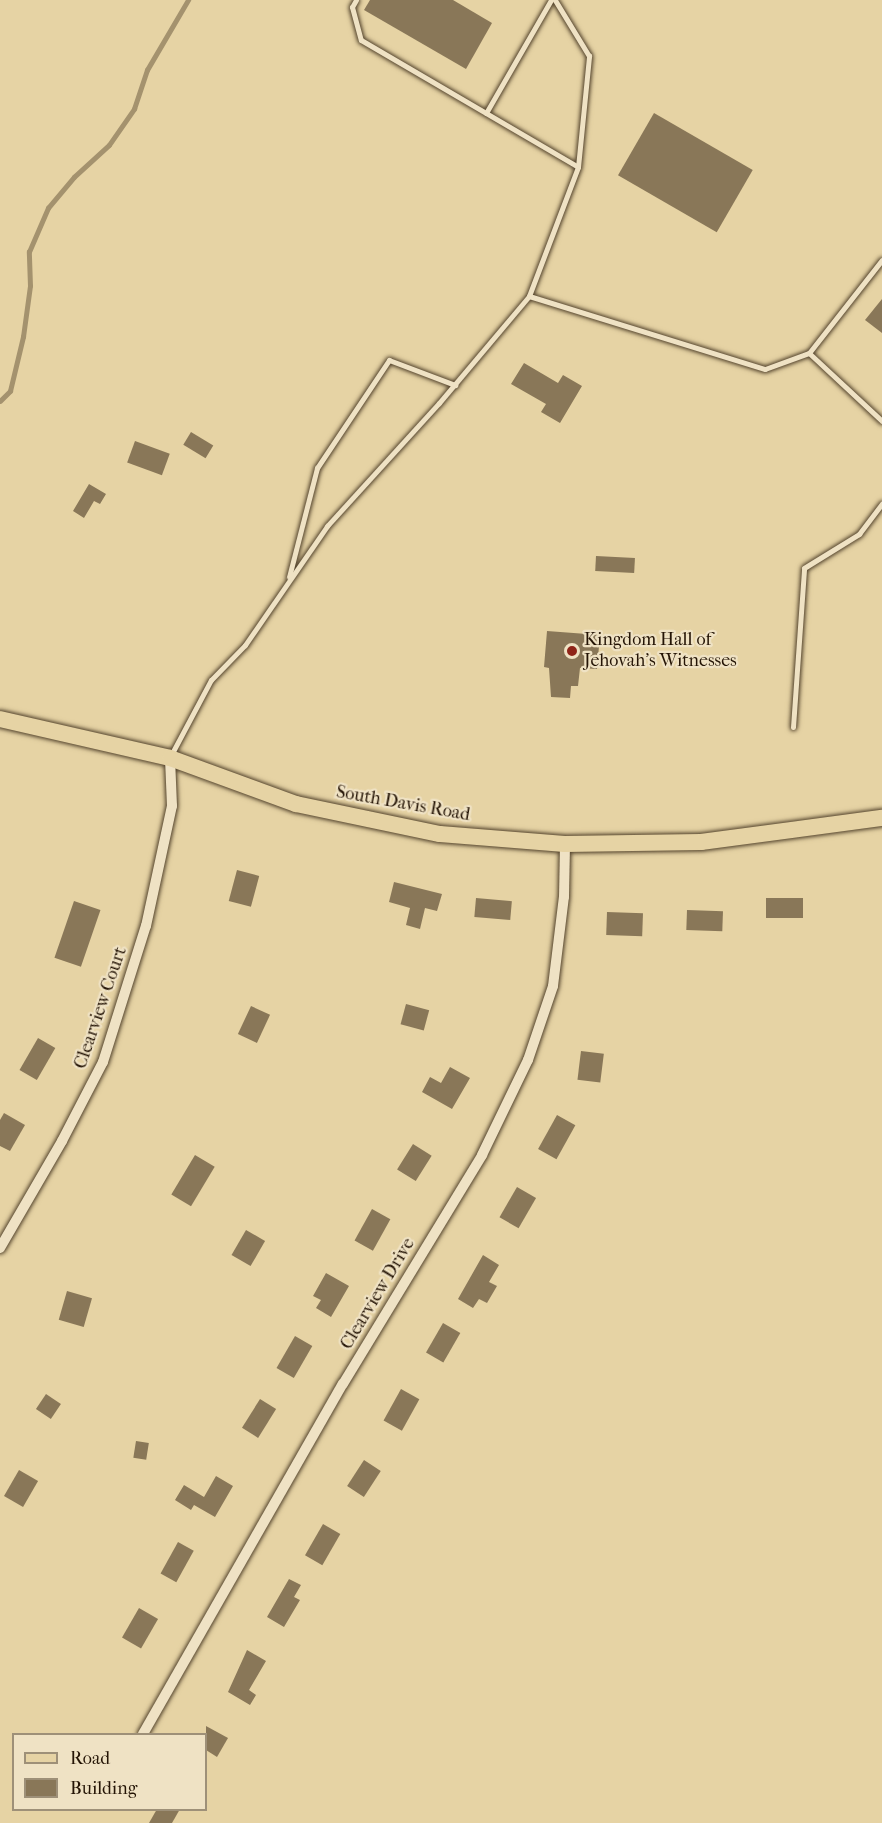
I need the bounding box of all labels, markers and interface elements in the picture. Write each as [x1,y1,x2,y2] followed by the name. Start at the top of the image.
[584,630,737,672] place label: Kingdom Hall of Jehovah’s Witnesses
[565,644,579,658] marker: Kingdom Hall of Jehovah’s Witnesses
[334,782,472,826] street label: South Davis Road
[70,944,132,1072] street label: Clearview Court
[336,1234,420,1354] street label: Clearview Drive
[12,1733,207,1811] legend
[70,1748,110,1769] text: Road
[70,1778,137,1799] text: Building

